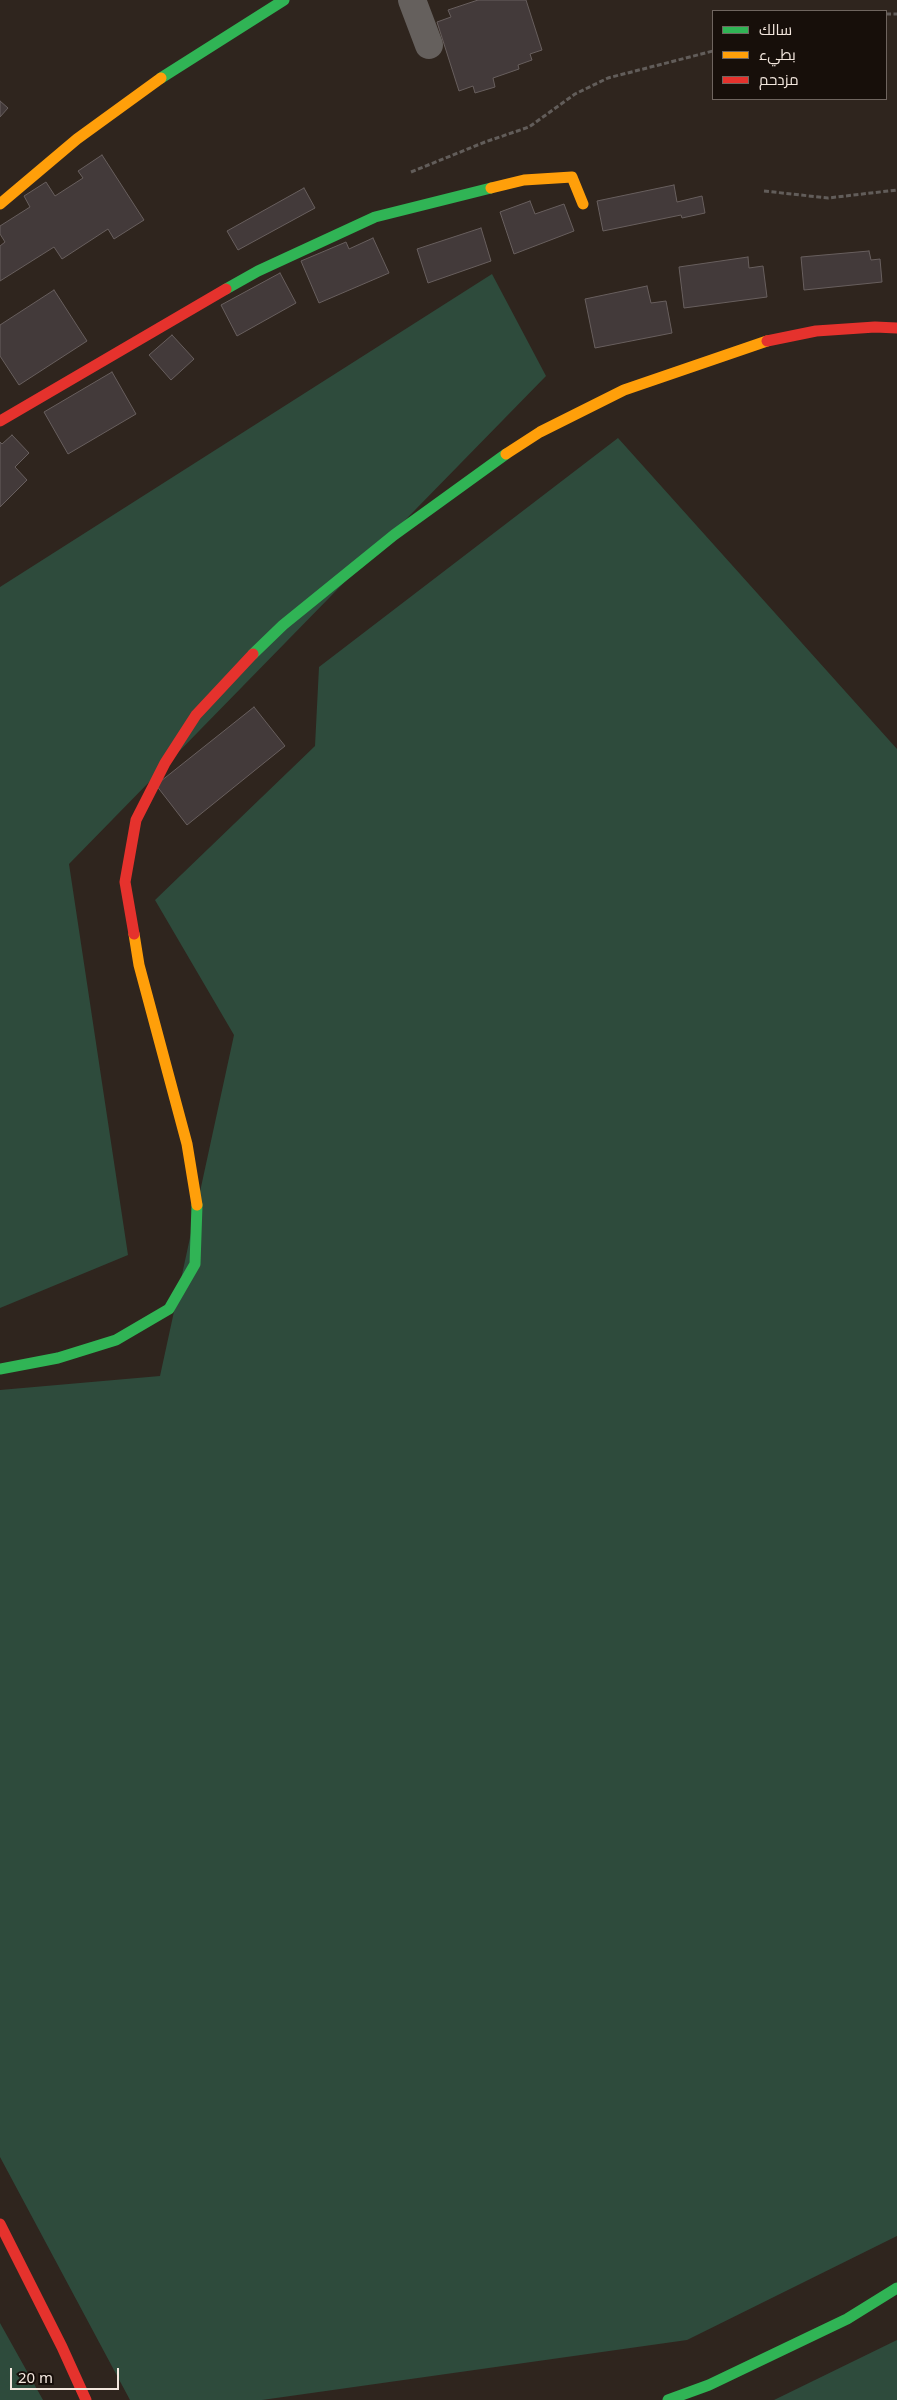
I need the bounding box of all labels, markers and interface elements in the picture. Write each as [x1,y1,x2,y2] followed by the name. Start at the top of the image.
[712,10,887,100] legend
[759,19,792,39] text: سالك
[759,44,796,64] text: بطيء
[759,69,799,89] text: مزدحم
[12,2358,121,2390] scale bar
[18,2367,53,2387] text: 20 m

